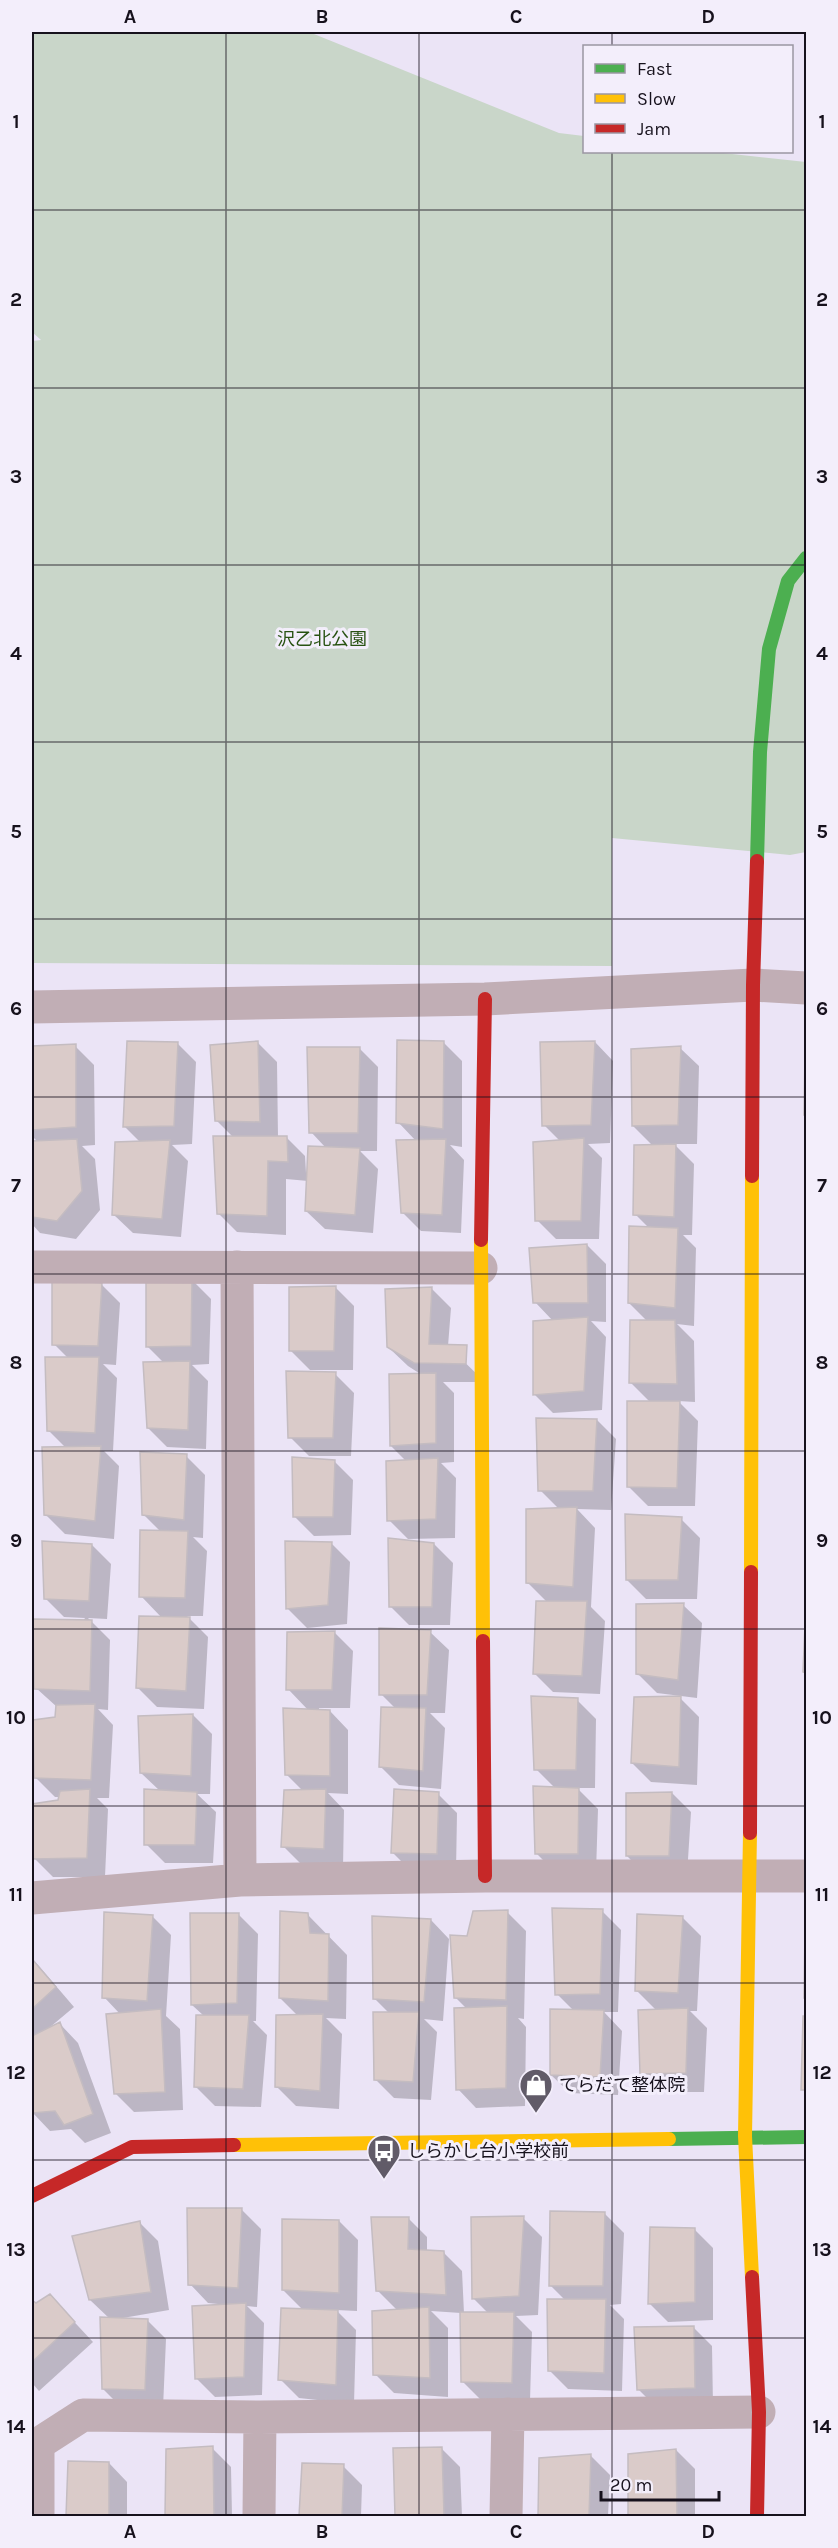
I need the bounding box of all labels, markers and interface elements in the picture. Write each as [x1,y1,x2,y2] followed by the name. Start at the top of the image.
[124,5,137,28] text: A
[316,5,328,28] text: B
[510,5,522,28] text: C
[701,5,715,28] text: D
[583,45,793,153] legend
[637,58,672,80] text: Fast
[637,88,676,110] text: Slow
[12,110,20,133] text: 1
[818,110,826,133] text: 1
[637,118,671,140] text: Jam
[10,288,22,311] text: 2
[816,288,828,311] text: 2
[10,465,22,488] text: 3
[816,465,828,488] text: 3
[277,628,367,650] park label: 沢乙北公園
[10,642,22,665] text: 4
[816,642,828,665] text: 4
[10,820,22,843] text: 5
[816,820,828,843] text: 5
[10,997,22,1020] text: 6
[816,997,828,1020] text: 6
[11,1174,21,1197] text: 7
[817,1174,827,1197] text: 7
[10,1351,22,1374] text: 8
[816,1351,828,1374] text: 8
[10,1529,22,1552] text: 9
[816,1529,828,1552] text: 9
[6,1706,26,1729] text: 10
[812,1706,832,1729] text: 10
[9,1883,23,1906] text: 11
[815,1883,829,1906] text: 11
[6,2061,26,2084] text: 12
[812,2061,832,2084] text: 12
[518,2067,554,2114] shop icon: てらだて整体院
[559,2074,685,2096] place label: てらだて整体院
[366,2133,402,2180] bus stop icon: しらかし台小学校前
[407,2140,569,2162] place label: しらかし台小学校前
[6,2238,26,2261] text: 13
[812,2238,832,2261] text: 13
[6,2415,26,2438] text: 14
[812,2415,832,2438] text: 14
[601,2464,720,2502] scale bar
[610,2474,652,2496] text: 20 m
[124,2520,137,2543] text: A
[316,2520,328,2543] text: B
[510,2520,522,2543] text: C
[701,2520,715,2543] text: D

